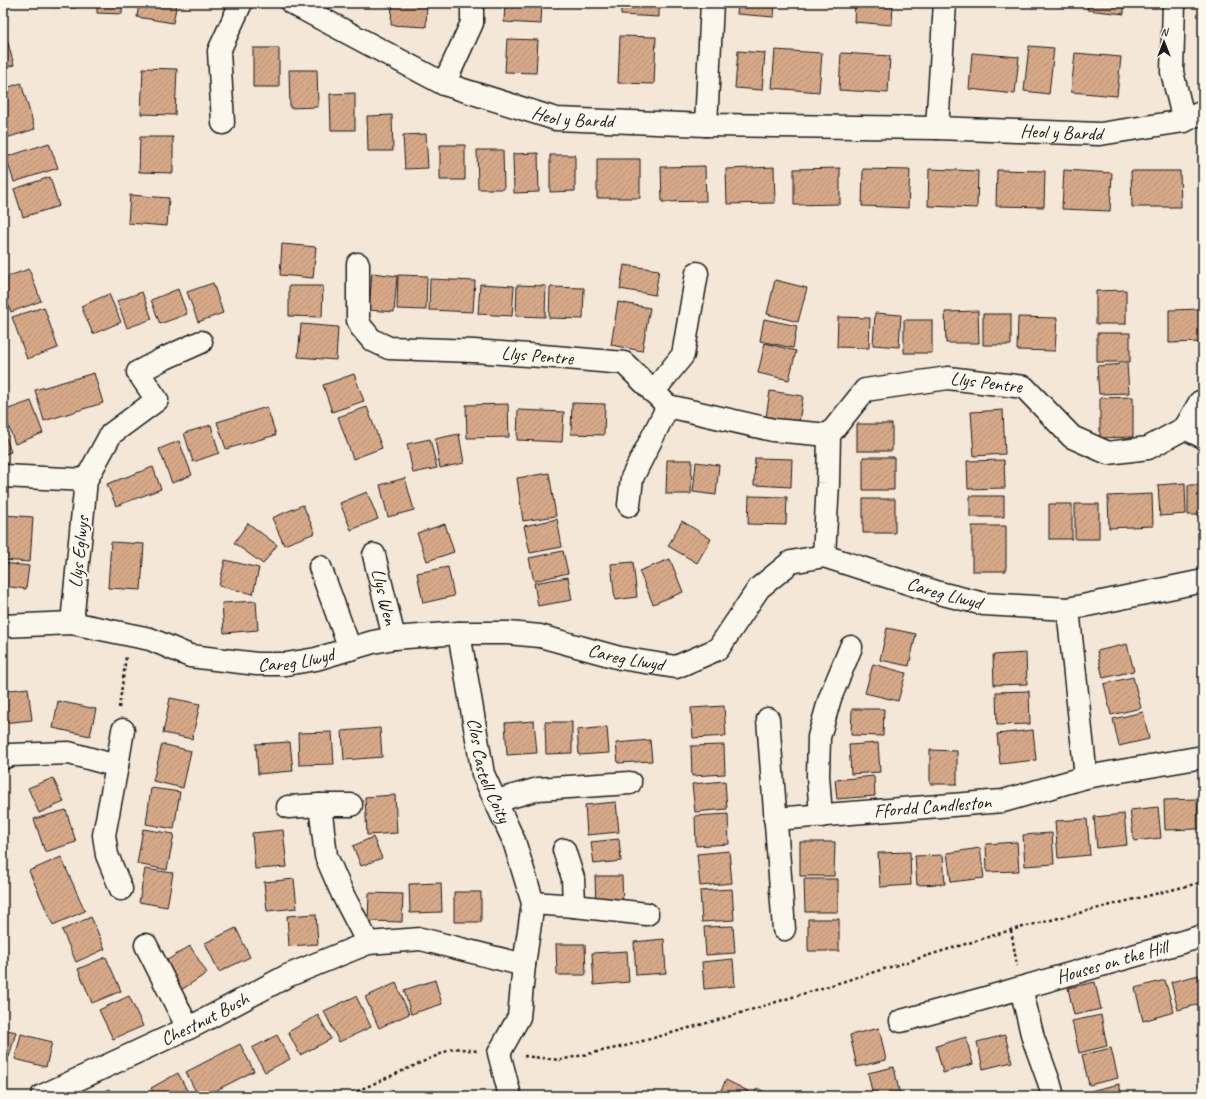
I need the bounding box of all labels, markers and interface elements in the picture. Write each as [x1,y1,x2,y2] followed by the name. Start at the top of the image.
[1144,22,1184,62] north arrow
[1161,25,1170,39] text: N
[529,100,617,133] street label: Heol y Bardd
[1020,119,1106,146] street label: Heol y Bardd
[501,341,576,371] street label: Llys Pentre
[949,366,1025,399] street label: Llys Pentre
[63,514,95,589] street label: Llys Eglwys
[366,566,403,628] street label: Llys Wen
[904,571,987,616] street label: Careg Llwyd
[585,638,668,677] street label: Careg Llwyd
[258,642,339,676] street label: Careg Llwyd
[462,716,517,828] street label: Clos Castell Coity
[873,790,992,823] street label: Ffordd Candleston
[1054,934,1174,989] street label: Houses on the Hill
[157,986,254,1051] street label: Chestnut Bush

